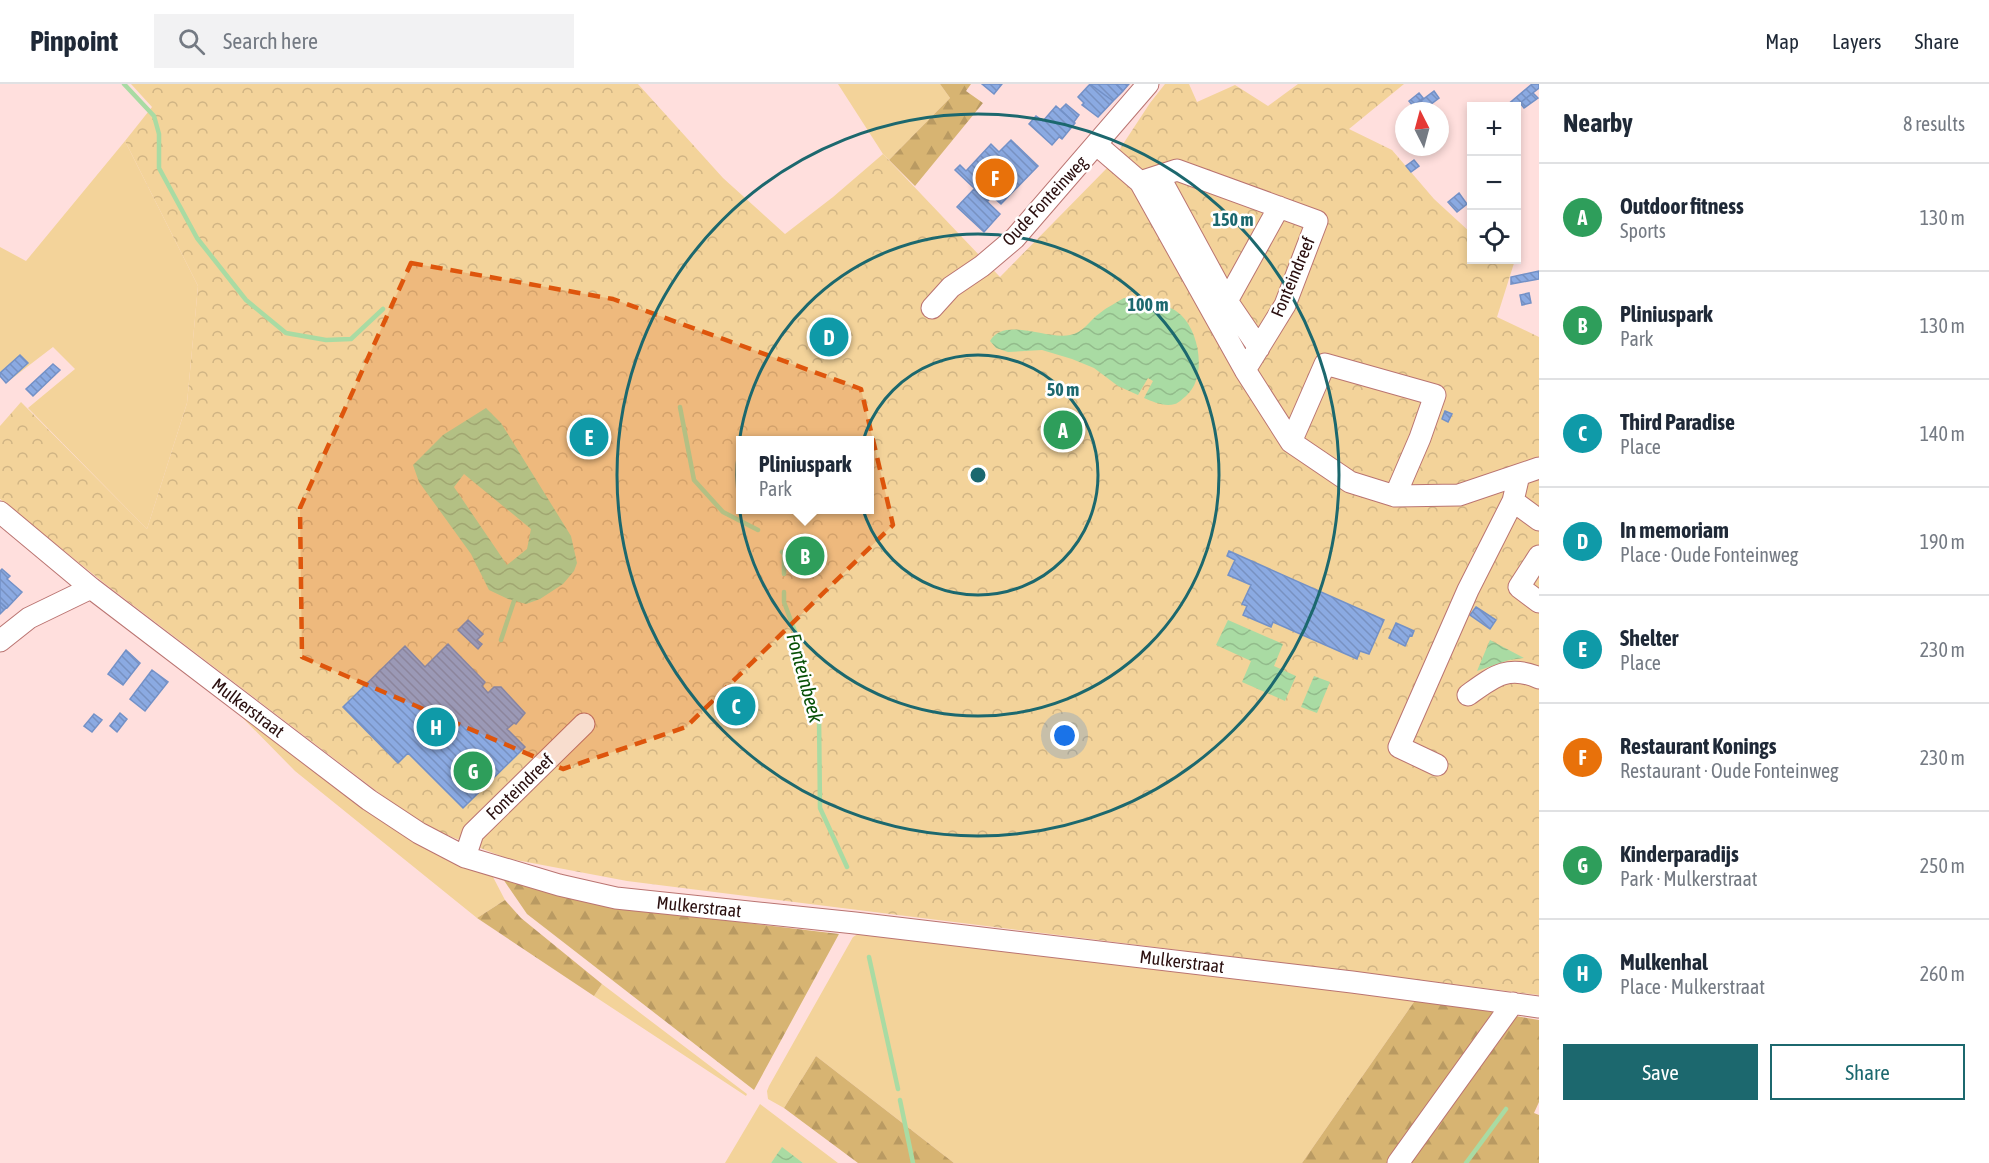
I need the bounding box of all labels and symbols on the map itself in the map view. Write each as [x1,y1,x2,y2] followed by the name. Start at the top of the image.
[1395,102,1449,156] north arrow
[998,151,1092,250] street label: Oude Fonteinweg
[976,156,1014,200] pin: F
[1213,209,1253,230] text: 150 m
[1266,233,1319,320] street label: Fonteindreef
[1128,294,1168,315] text: 100 m
[810,314,848,360] pin: D
[1047,379,1079,400] text: 50 m
[1044,408,1082,452] pin: A
[570,414,608,460] pin: E
[968,465,988,485] centre of rings
[786,534,824,578] pin: B
[783,631,829,725] water label: Fonteinbeek
[208,674,289,742] street label: Mulkerstraat
[716,684,756,728] pin: C
[416,704,456,750] pin: H
[1050,721,1079,750] your location
[454,748,492,794] pin: G
[482,749,558,824] street label: Fonteindreef
[656,892,742,921] street label: Mulkerstraat
[1139,946,1226,977] street label: Mulkerstraat

